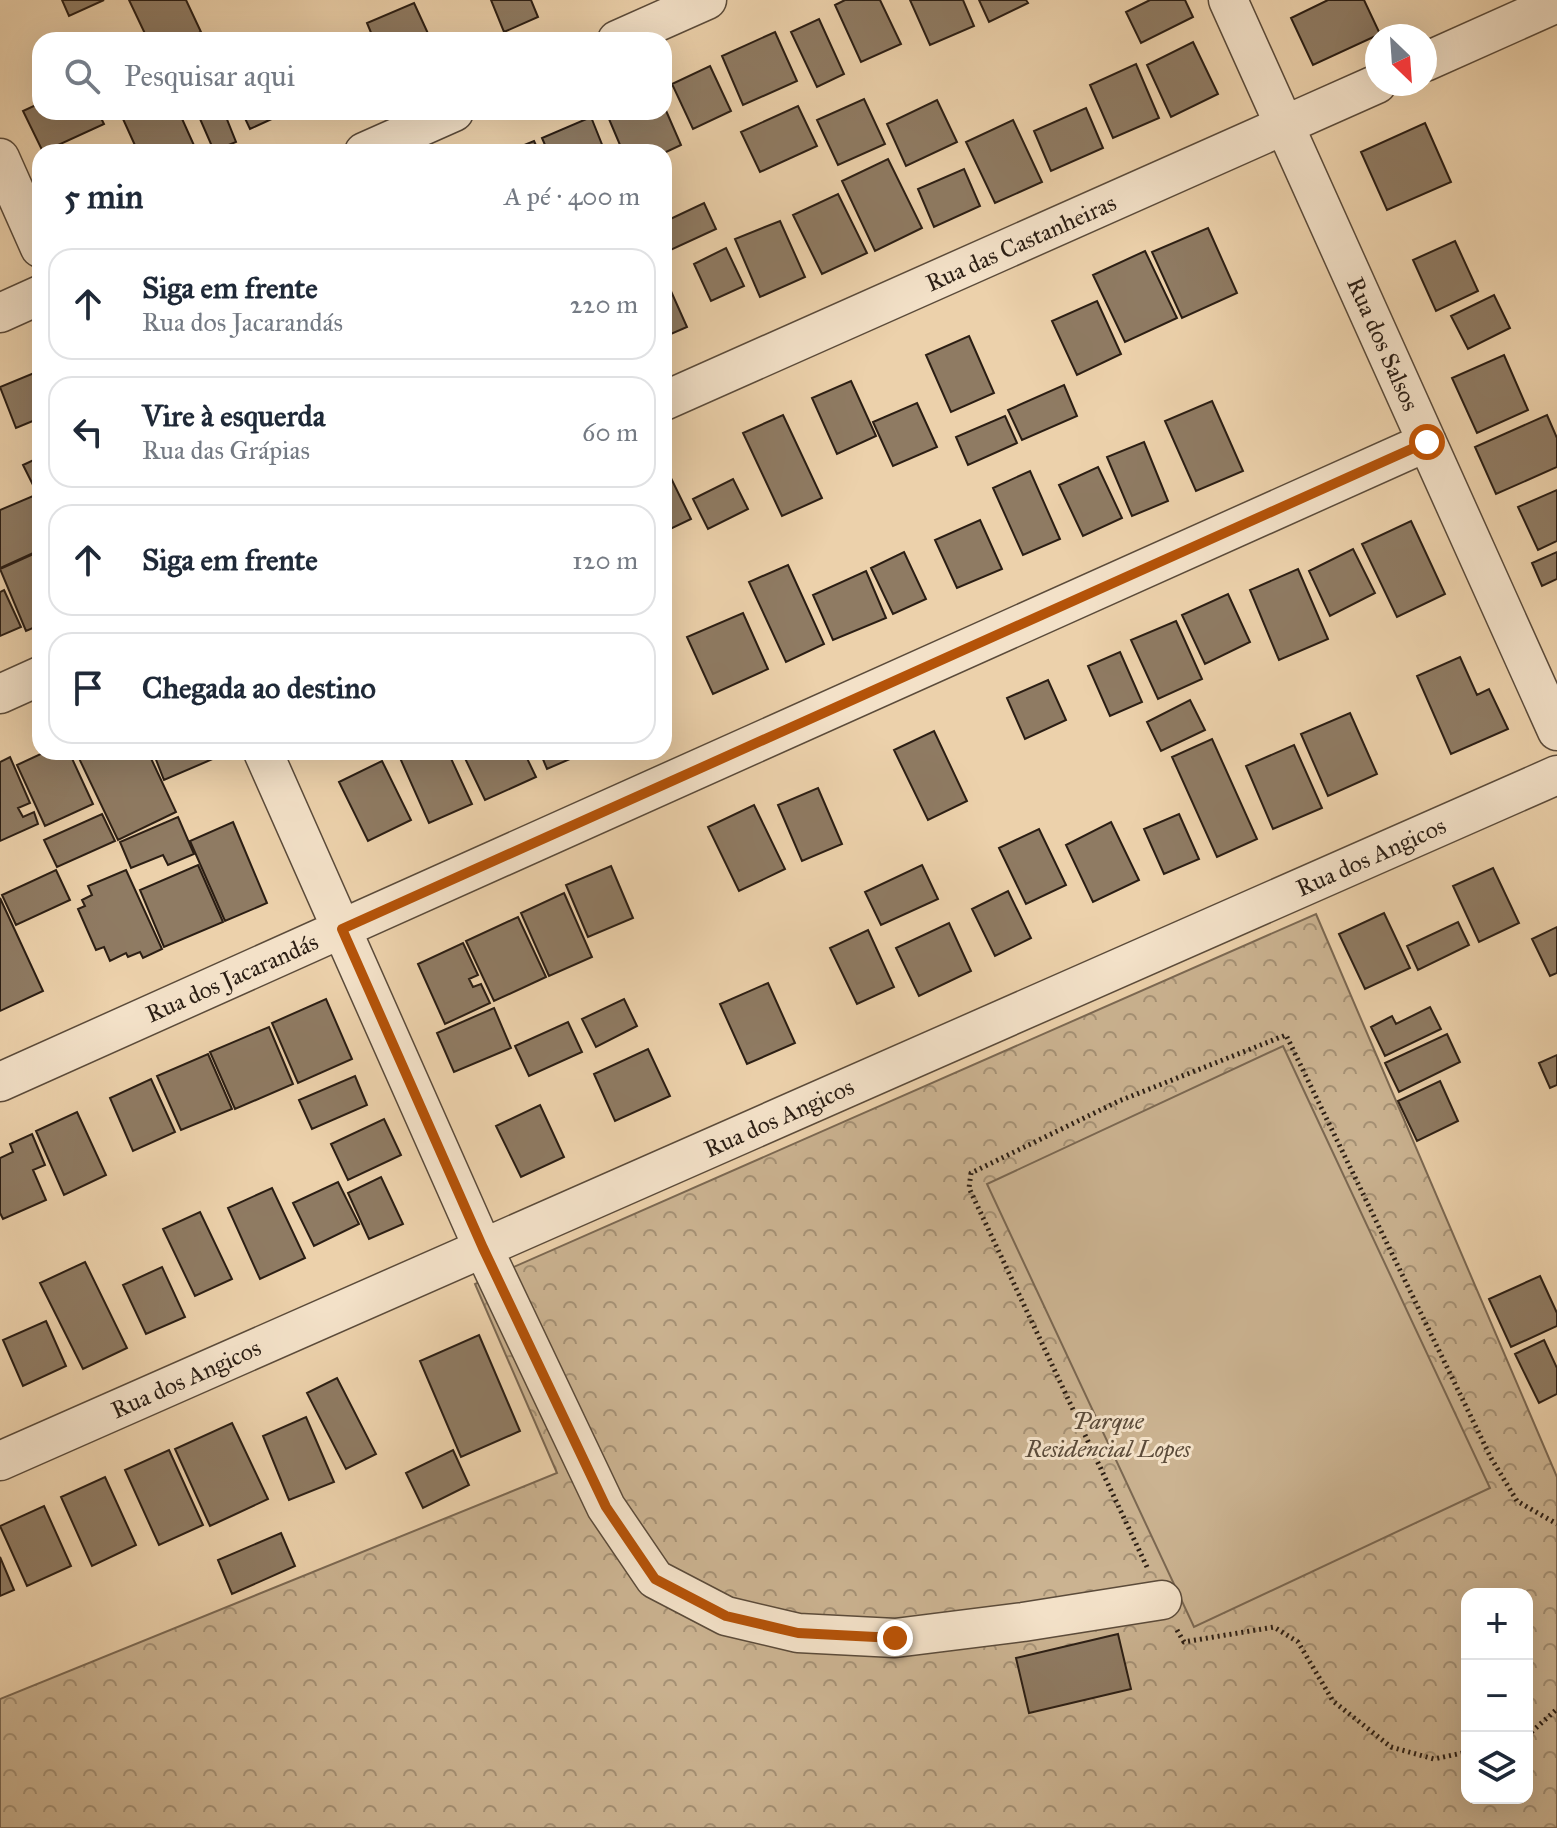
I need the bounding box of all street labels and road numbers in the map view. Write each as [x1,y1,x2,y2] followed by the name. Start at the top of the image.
[921,188,1121,298] street label: Rua das Castanheiras
[1340,272,1426,416] street label: Rua dos Salsos
[1291,811,1451,903] street label: Rua dos Angicos
[141,927,323,1029] street label: Rua dos Jacarandás
[699,1072,859,1164] street label: Rua dos Angicos
[106,1333,266,1425] street label: Rua dos Angicos

